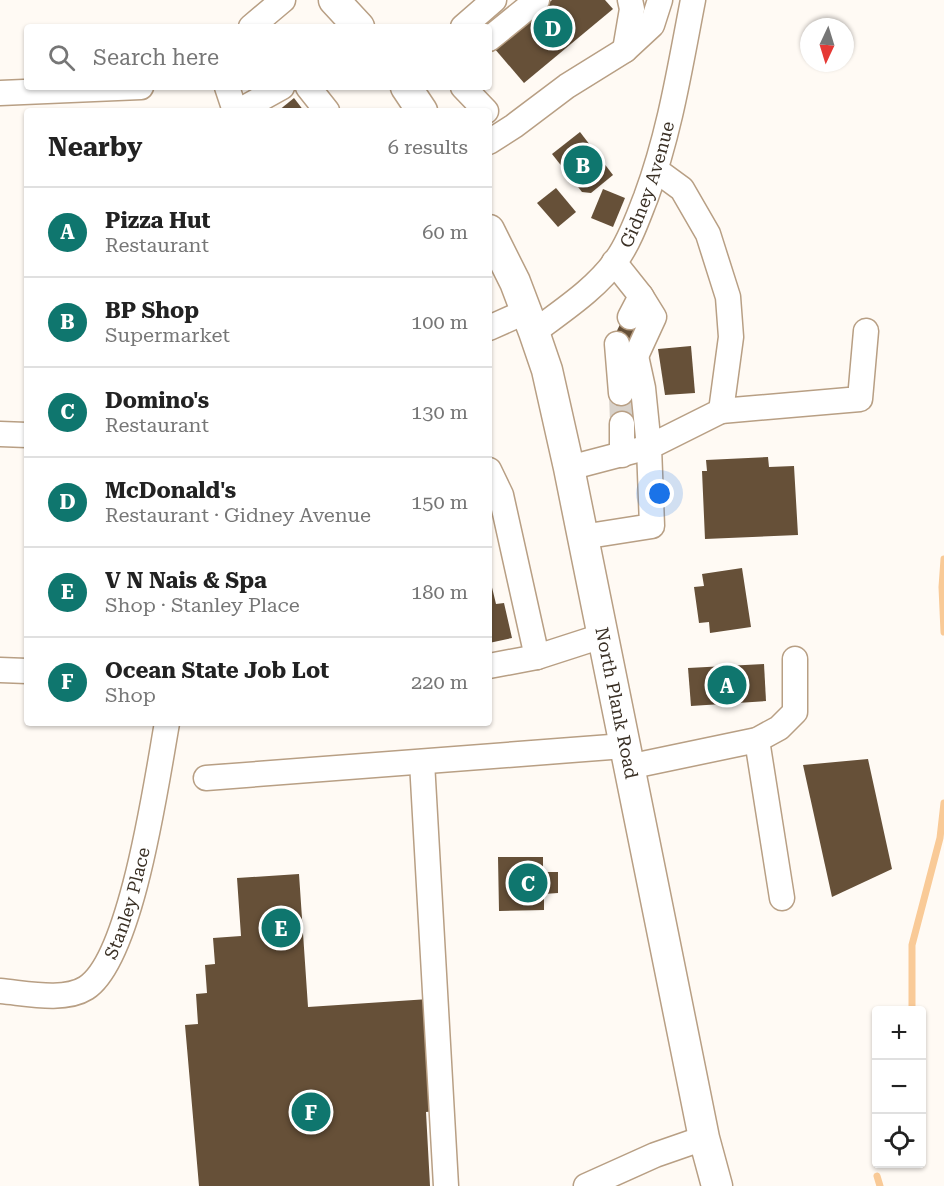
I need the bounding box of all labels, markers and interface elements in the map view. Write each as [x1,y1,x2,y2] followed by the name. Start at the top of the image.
[534,6,572,51] pin: D
[800,18,854,72] north arrow
[24,24,492,90] search box
[45,41,78,74] icon: search
[93,45,219,70] text: Search here
[615,119,678,251] street label: Gidney Avenue
[48,132,142,162] text: Nearby
[388,135,468,159] text: 6 results
[564,142,602,188] pin: B
[105,208,210,233] text: Pizza Hut
[60,220,75,244] text: A
[422,220,468,244] text: 60 m
[105,233,209,257] text: Restaurant
[105,298,199,323] text: BP Shop
[60,310,75,334] text: B
[411,310,468,334] text: 100 m
[105,323,230,347] text: Supermarket
[105,388,209,413] text: Domino's
[61,400,75,424] text: C
[411,400,468,424] text: 130 m
[105,413,209,437] text: Restaurant
[105,478,236,503] text: McDonald's
[645,479,674,508] your location
[59,490,76,514] text: D
[411,490,468,514] text: 150 m
[105,503,371,527] text: Restaurant · Gidney Avenue
[105,568,267,593] text: V N Nais & Spa
[61,580,74,604] text: E
[411,580,468,604] text: 180 m
[105,593,300,617] text: Shop · Stanley Place
[591,625,642,781] street label: North Plank Road
[105,658,329,683] text: Ocean State Job Lot
[708,662,746,708] pin: A
[61,670,74,694] text: F
[411,670,468,694] text: 220 m
[105,683,156,707] text: Shop
[100,845,154,962] street label: Stanley Place
[508,860,548,906] pin: C
[262,906,300,950] pin: E
[872,1006,926,1168] map controls
[872,1006,926,1060] button: +
[872,1060,926,1114] button: −
[292,1090,330,1134] pin: F
[872,1114,926,1168] button: locate

